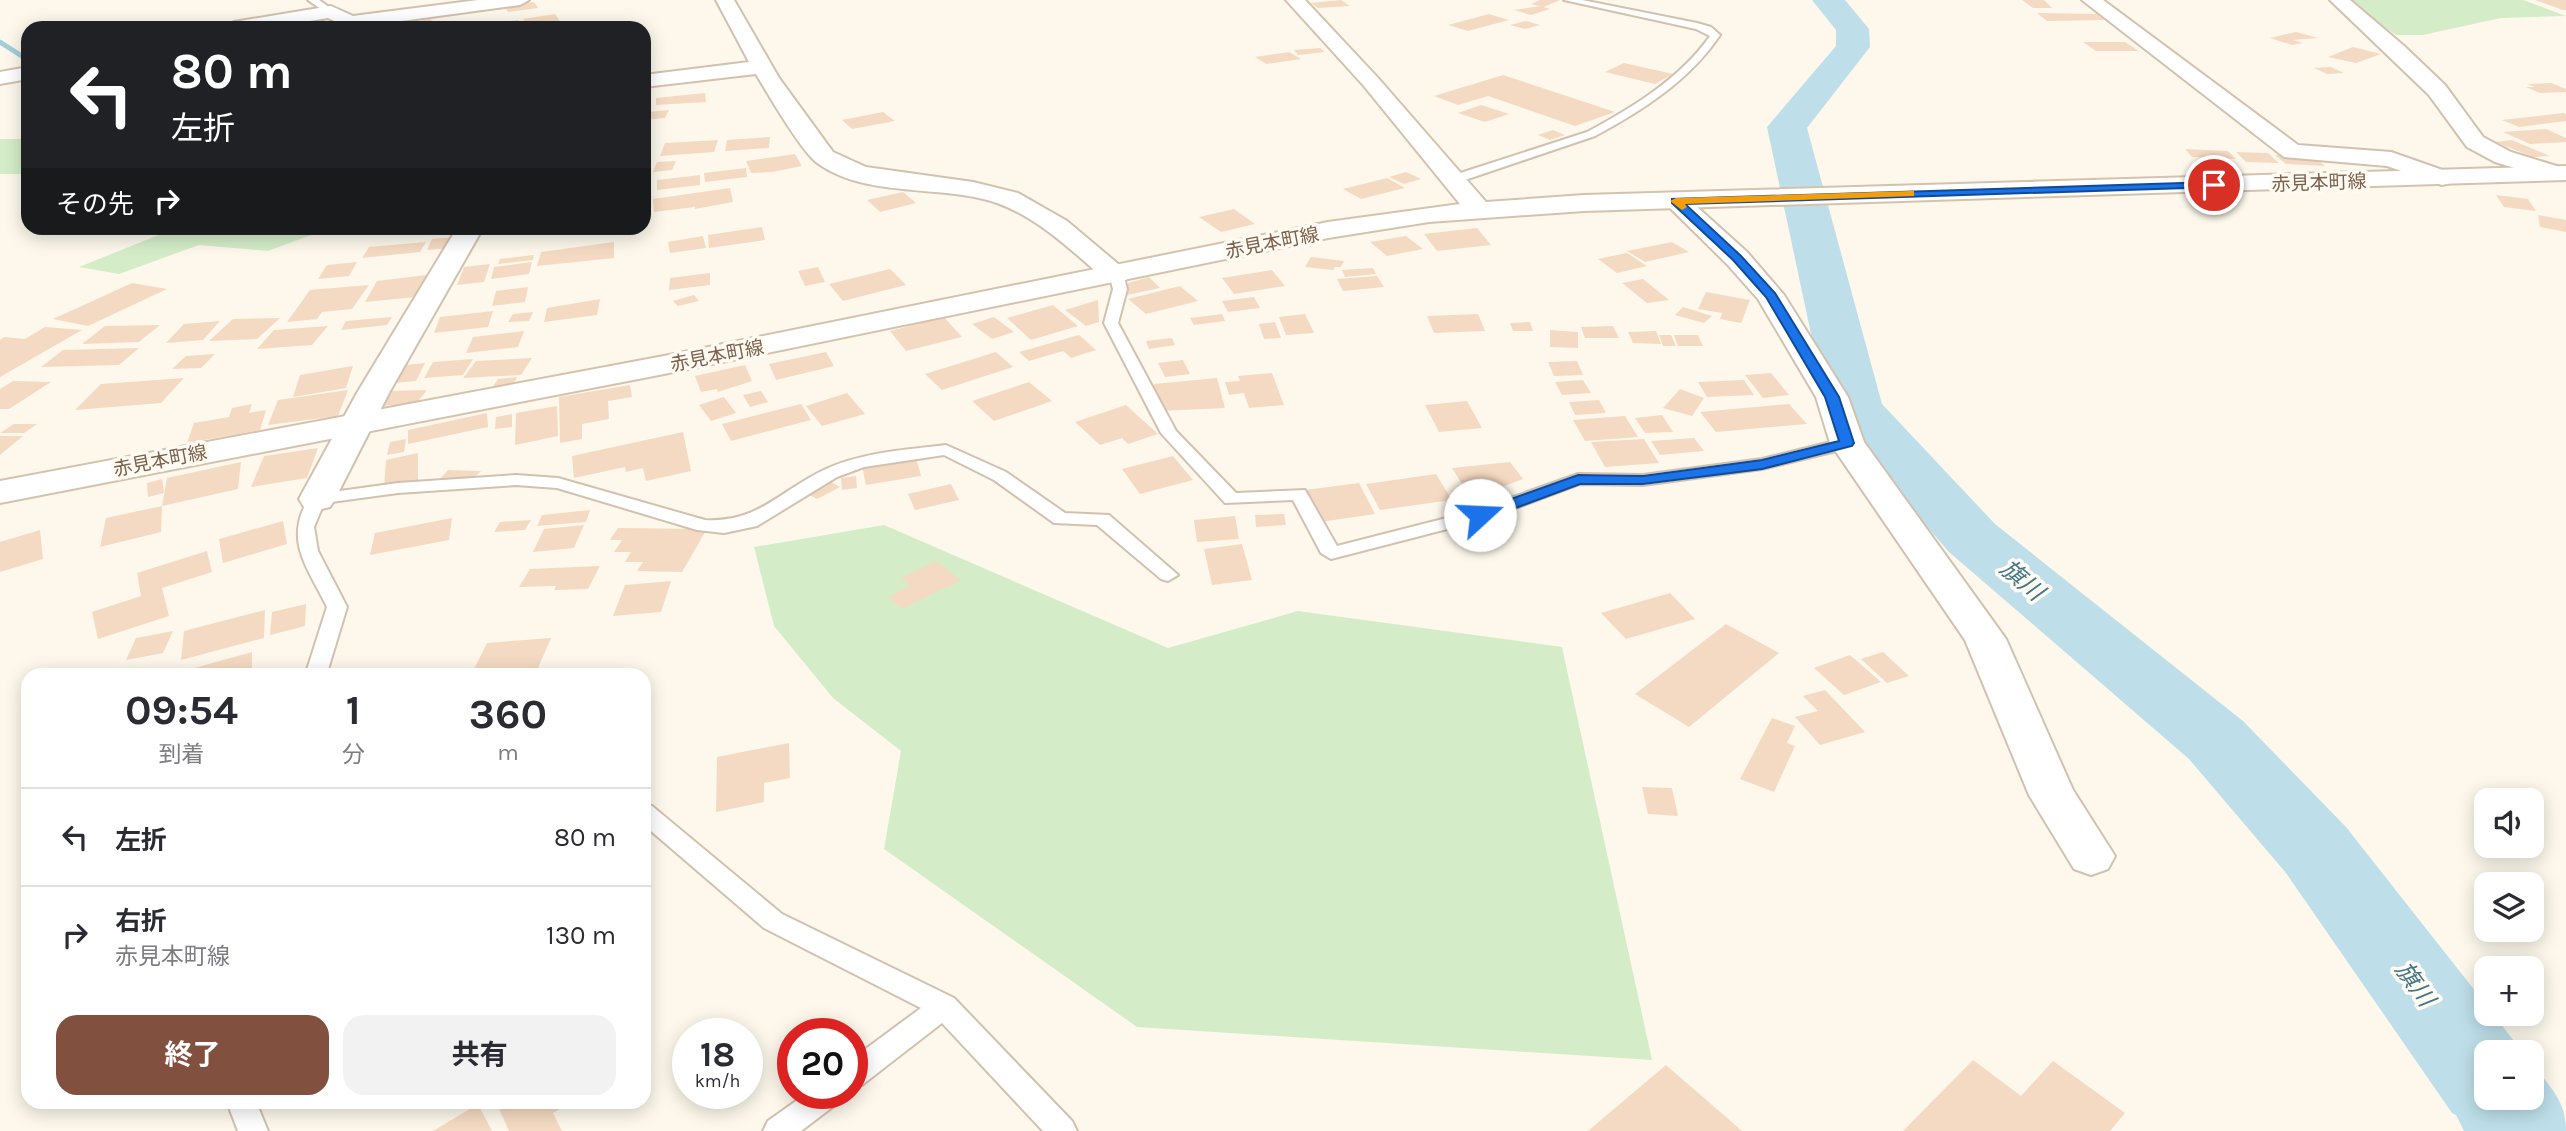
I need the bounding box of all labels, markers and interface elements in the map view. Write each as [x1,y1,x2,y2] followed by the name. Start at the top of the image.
[171,43,293,100] text: 80 m
[56,49,147,140] icon: left
[171,110,235,147] text: 左折
[2184,155,2244,215] pin
[2195,166,2233,204] icon: arrive
[2271,170,2367,196] street label: 赤見本町線
[148,182,186,220] icon: right
[56,189,134,220] text: その先
[1223,223,1321,263] street label: 赤見本町線
[668,336,766,376] street label: 赤見本町線
[111,441,209,481] street label: 赤見本町線
[1443,478,1517,552] position arrow
[1995,554,2052,608] water label: 旗川
[125,685,238,735] text: 09:54
[346,685,361,735] text: 1
[469,689,547,739] text: 360
[497,739,519,766] text: m
[158,741,204,768] text: 到着
[342,741,365,768] text: 分
[2474,788,2544,1110] map controls
[2474,788,2544,858] button: sound
[56,818,94,856] icon: left
[554,822,616,853] text: 80 m
[115,825,167,856] text: 左折
[2474,872,2544,942] button: layers
[115,906,167,937] text: 右折
[56,916,94,954] icon: right
[546,920,616,951] text: 130 m
[115,943,230,970] text: 赤見本町線
[2390,956,2442,1014] water label: 旗川
[2474,956,2544,1026] button: +
[56,1015,329,1095] button: 終了
[343,1015,616,1095] button: 共有
[777,1018,868,1109] speed limit sign: 20
[700,1034,735,1075] text: 18
[2474,1040,2544,1110] button: −
[695,1070,740,1092] text: km/h

